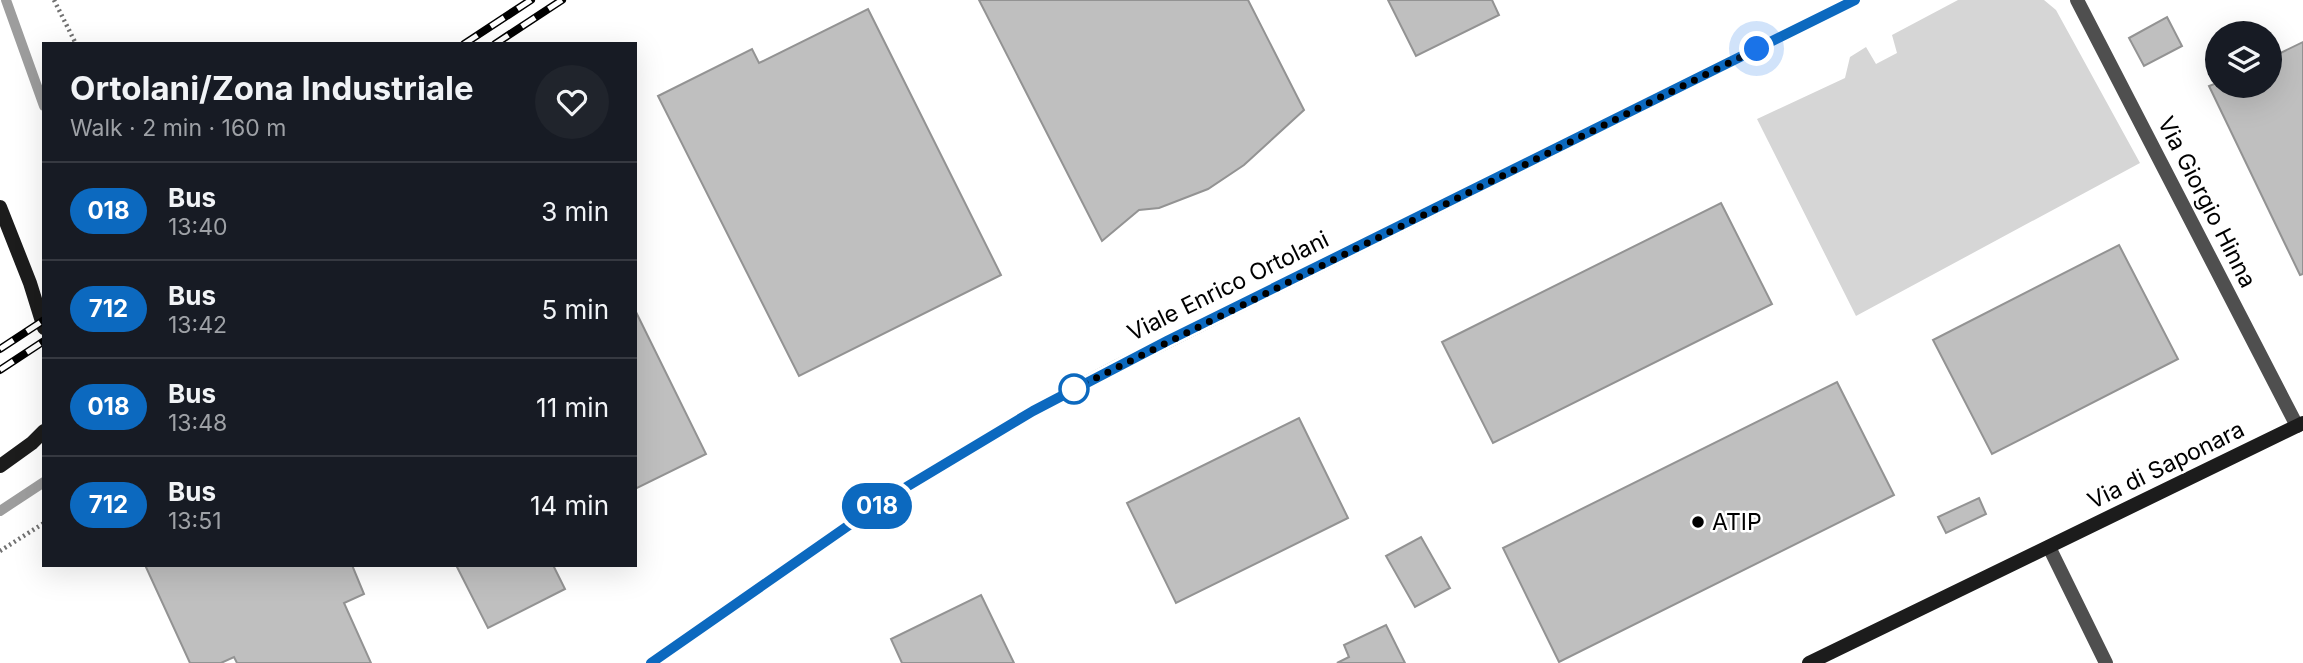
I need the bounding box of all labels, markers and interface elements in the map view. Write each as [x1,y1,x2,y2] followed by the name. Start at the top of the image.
[2205,21,2282,98] map controls
[2205,21,2282,98] button: layers
[1739,31,1774,66] your location
[535,65,609,139] button: heart
[70,68,474,108] text: Ortolani/Zona Industriale
[2152,112,2262,292] street label: Via Giorgio Hinna
[70,114,286,142] text: Walk · 2 min · 160 m
[168,182,216,213] text: Bus
[87,196,130,225] text: 018
[541,196,609,227] text: 3 min
[168,213,228,241] text: 13:40
[1123,225,1333,347] street label: Viale Enrico Ortolani
[168,280,216,311] text: Bus
[89,294,128,323] text: 712
[541,294,609,325] text: 5 min
[168,311,227,339] text: 13:42
[1059,374,1089,404] unlabelled marker
[168,378,216,409] text: Bus
[87,392,130,421] text: 018
[536,392,609,423] text: 11 min
[168,409,227,437] text: 13:48
[2083,415,2249,515] street label: Via di Saponara
[168,476,216,507] text: Bus
[837,483,917,529] line badge: 018
[89,490,128,519] text: 712
[530,490,609,521] text: 14 min
[856,491,898,520] text: 018
[168,507,222,535] text: 13:51
[1712,508,1762,536] place label: ATIP
[1690,514,1706,530] marker: ATIP

